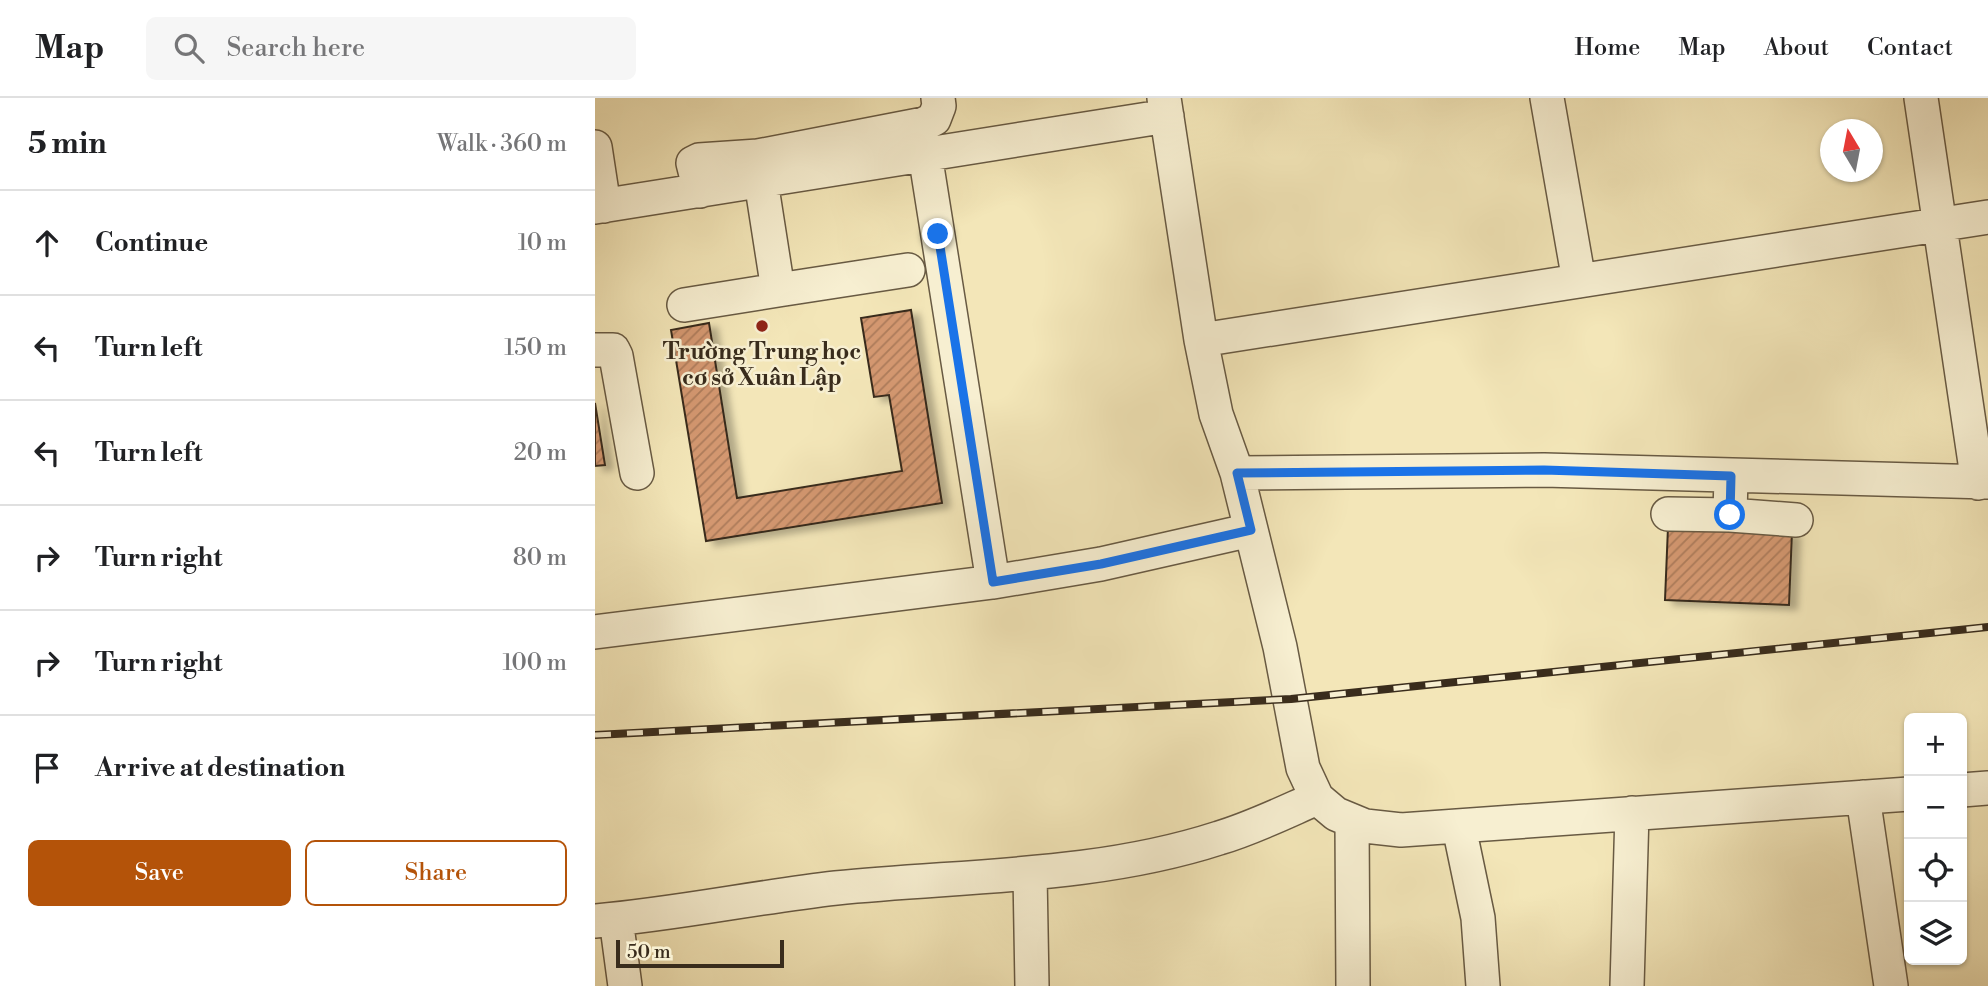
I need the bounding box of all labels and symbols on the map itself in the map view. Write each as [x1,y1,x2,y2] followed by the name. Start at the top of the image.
[1820,119,1883,182] north arrow
[922,218,953,249] route end
[754,318,770,334] marker: Trường Trung học cơ sở Xuân Lập
[663,338,861,392] place label: Trường Trung học cơ sở Xuân Lập
[1714,499,1745,530] route start
[616,937,784,969] scale bar

